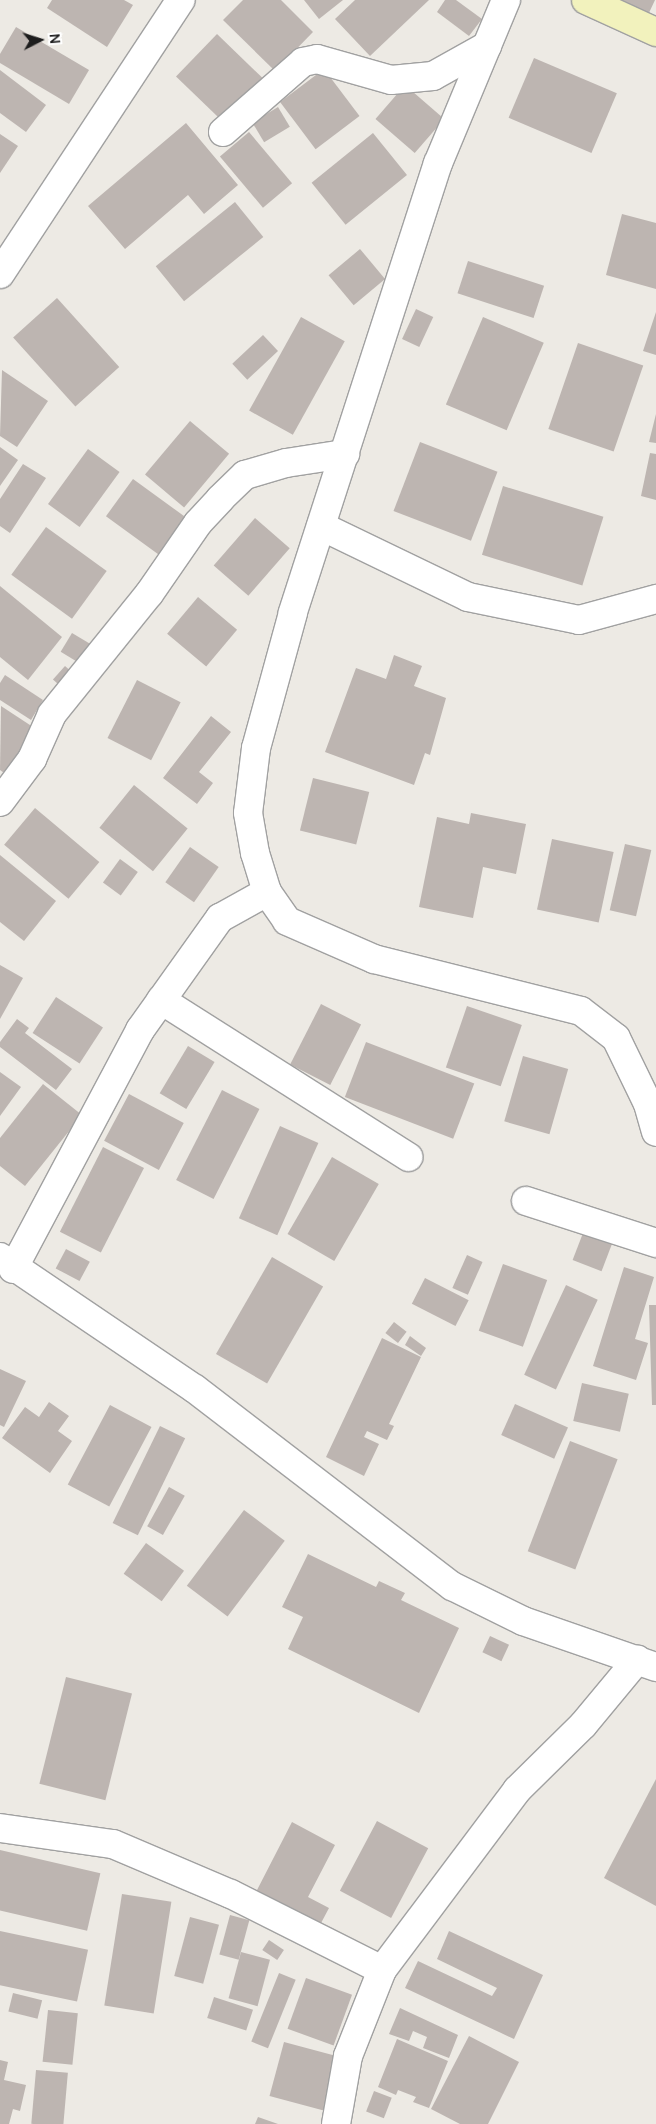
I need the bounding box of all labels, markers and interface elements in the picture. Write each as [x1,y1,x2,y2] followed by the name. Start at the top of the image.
[15,15,65,65] north arrow
[46,33,65,44] text: N

